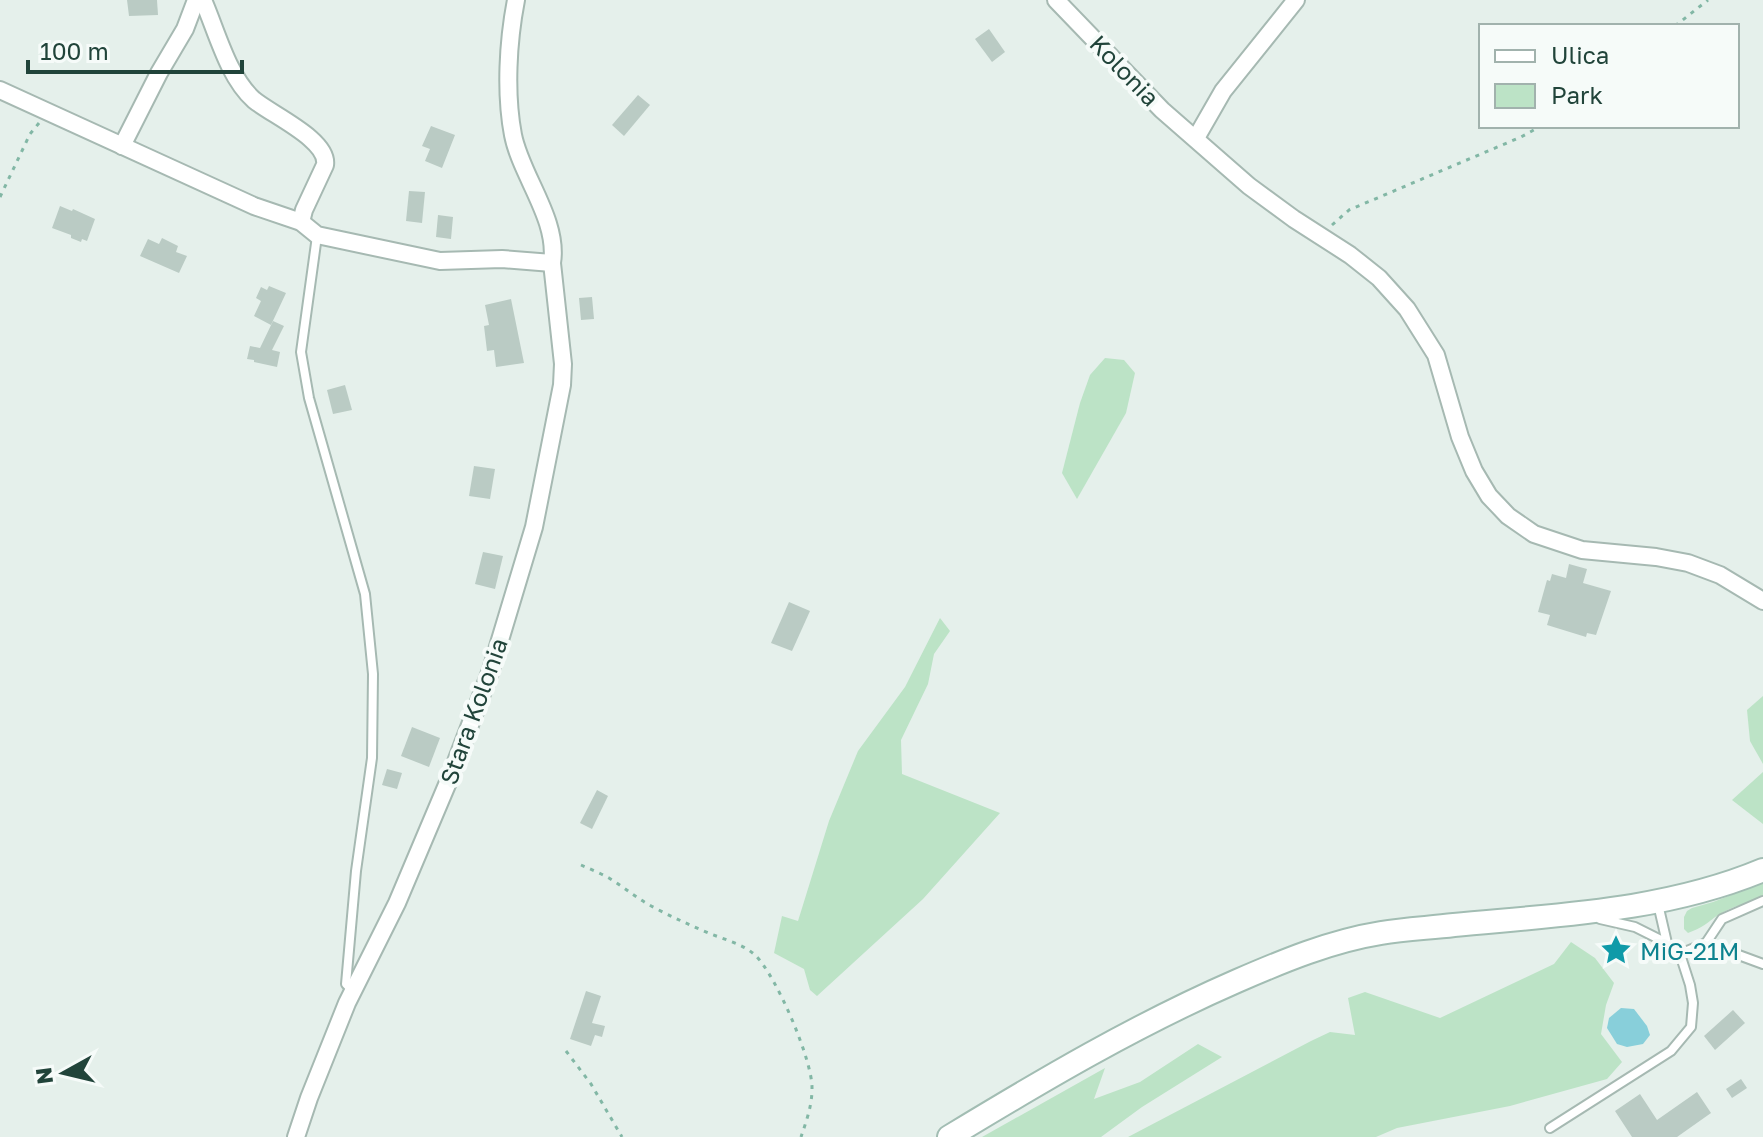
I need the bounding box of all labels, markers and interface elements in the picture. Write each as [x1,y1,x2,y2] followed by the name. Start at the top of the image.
[28,24,242,74] scale bar
[1479,24,1739,128] legend
[1084,29,1166,111] street label: Kolonia
[40,36,109,65] text: 100 m
[1551,40,1609,69] text: Ulica
[1551,80,1603,109] text: Park
[433,634,513,788] street label: Stara Kolonia
[1599,933,1633,967] place icon: MiG-21M
[1640,936,1739,965] place label: MiG-21M
[24,1033,104,1113] north arrow
[29,1066,58,1086] text: N

